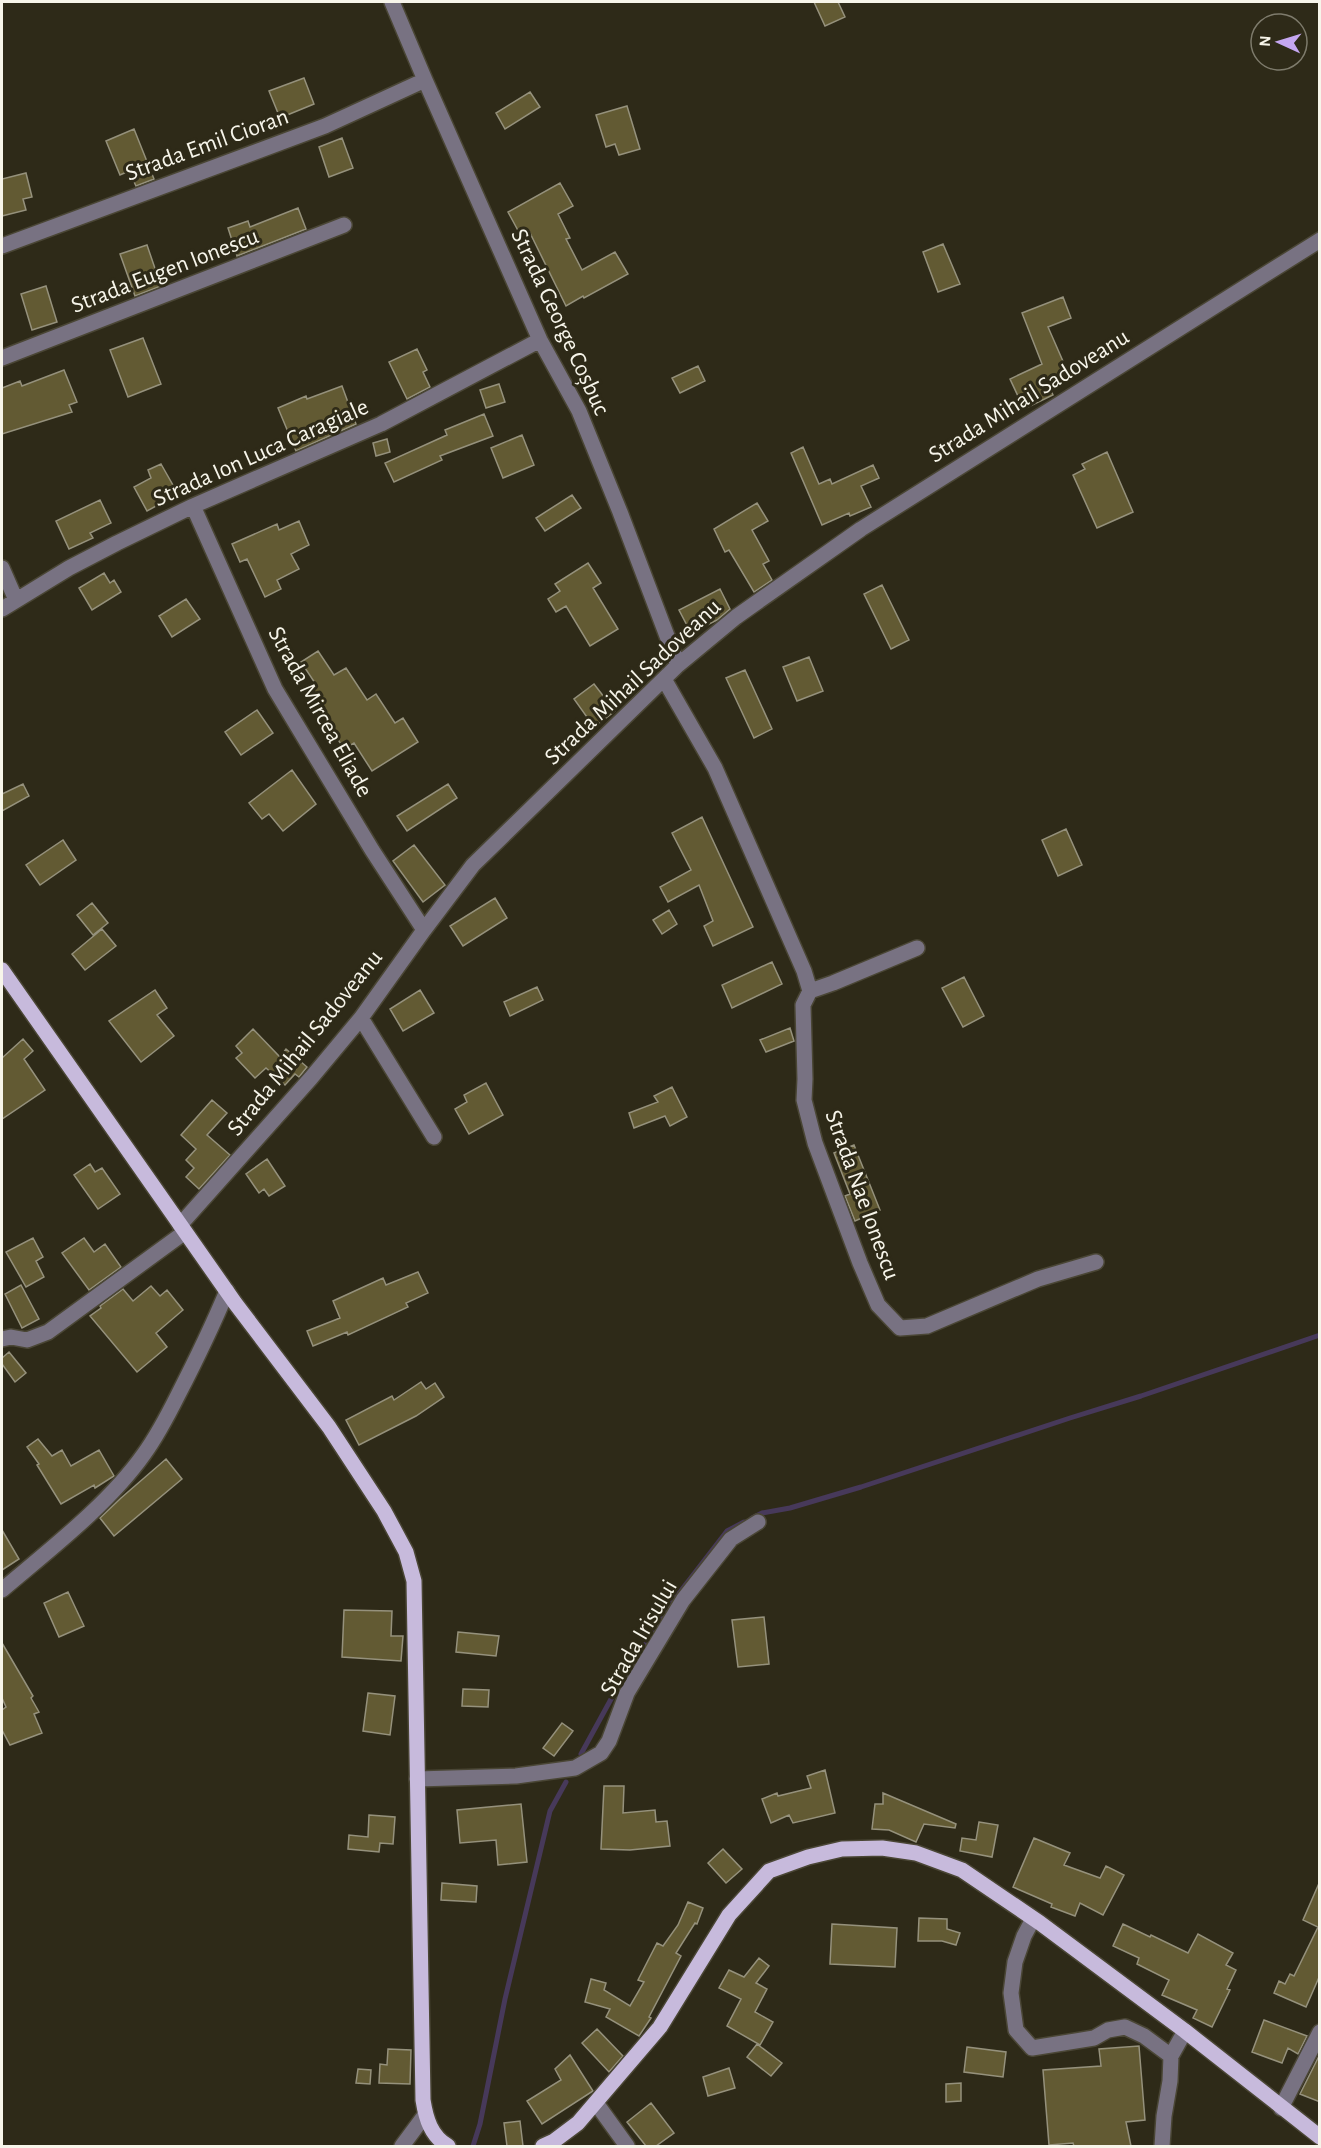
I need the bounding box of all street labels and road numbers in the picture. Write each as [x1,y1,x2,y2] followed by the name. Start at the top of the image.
[122,104,292,186] street label: Strada Emil Cioran
[68,224,262,318] street label: Strada Eugen Ionescu
[505,225,614,419] street label: Strada George Coșbuc
[925,325,1133,467] street label: Strada Mihail Sadoveanu
[150,395,372,511] street label: Strada Ion Luca Caragiale
[540,594,726,770] street label: Strada Mihail Sadoveanu
[263,623,377,801] street label: Strada Mircea Eliade
[223,946,387,1140] street label: Strada Mihail Sadoveanu
[820,1107,904,1283] street label: Strada Nae Ionescu
[596,1576,682,1700] street label: Strada Irisului

